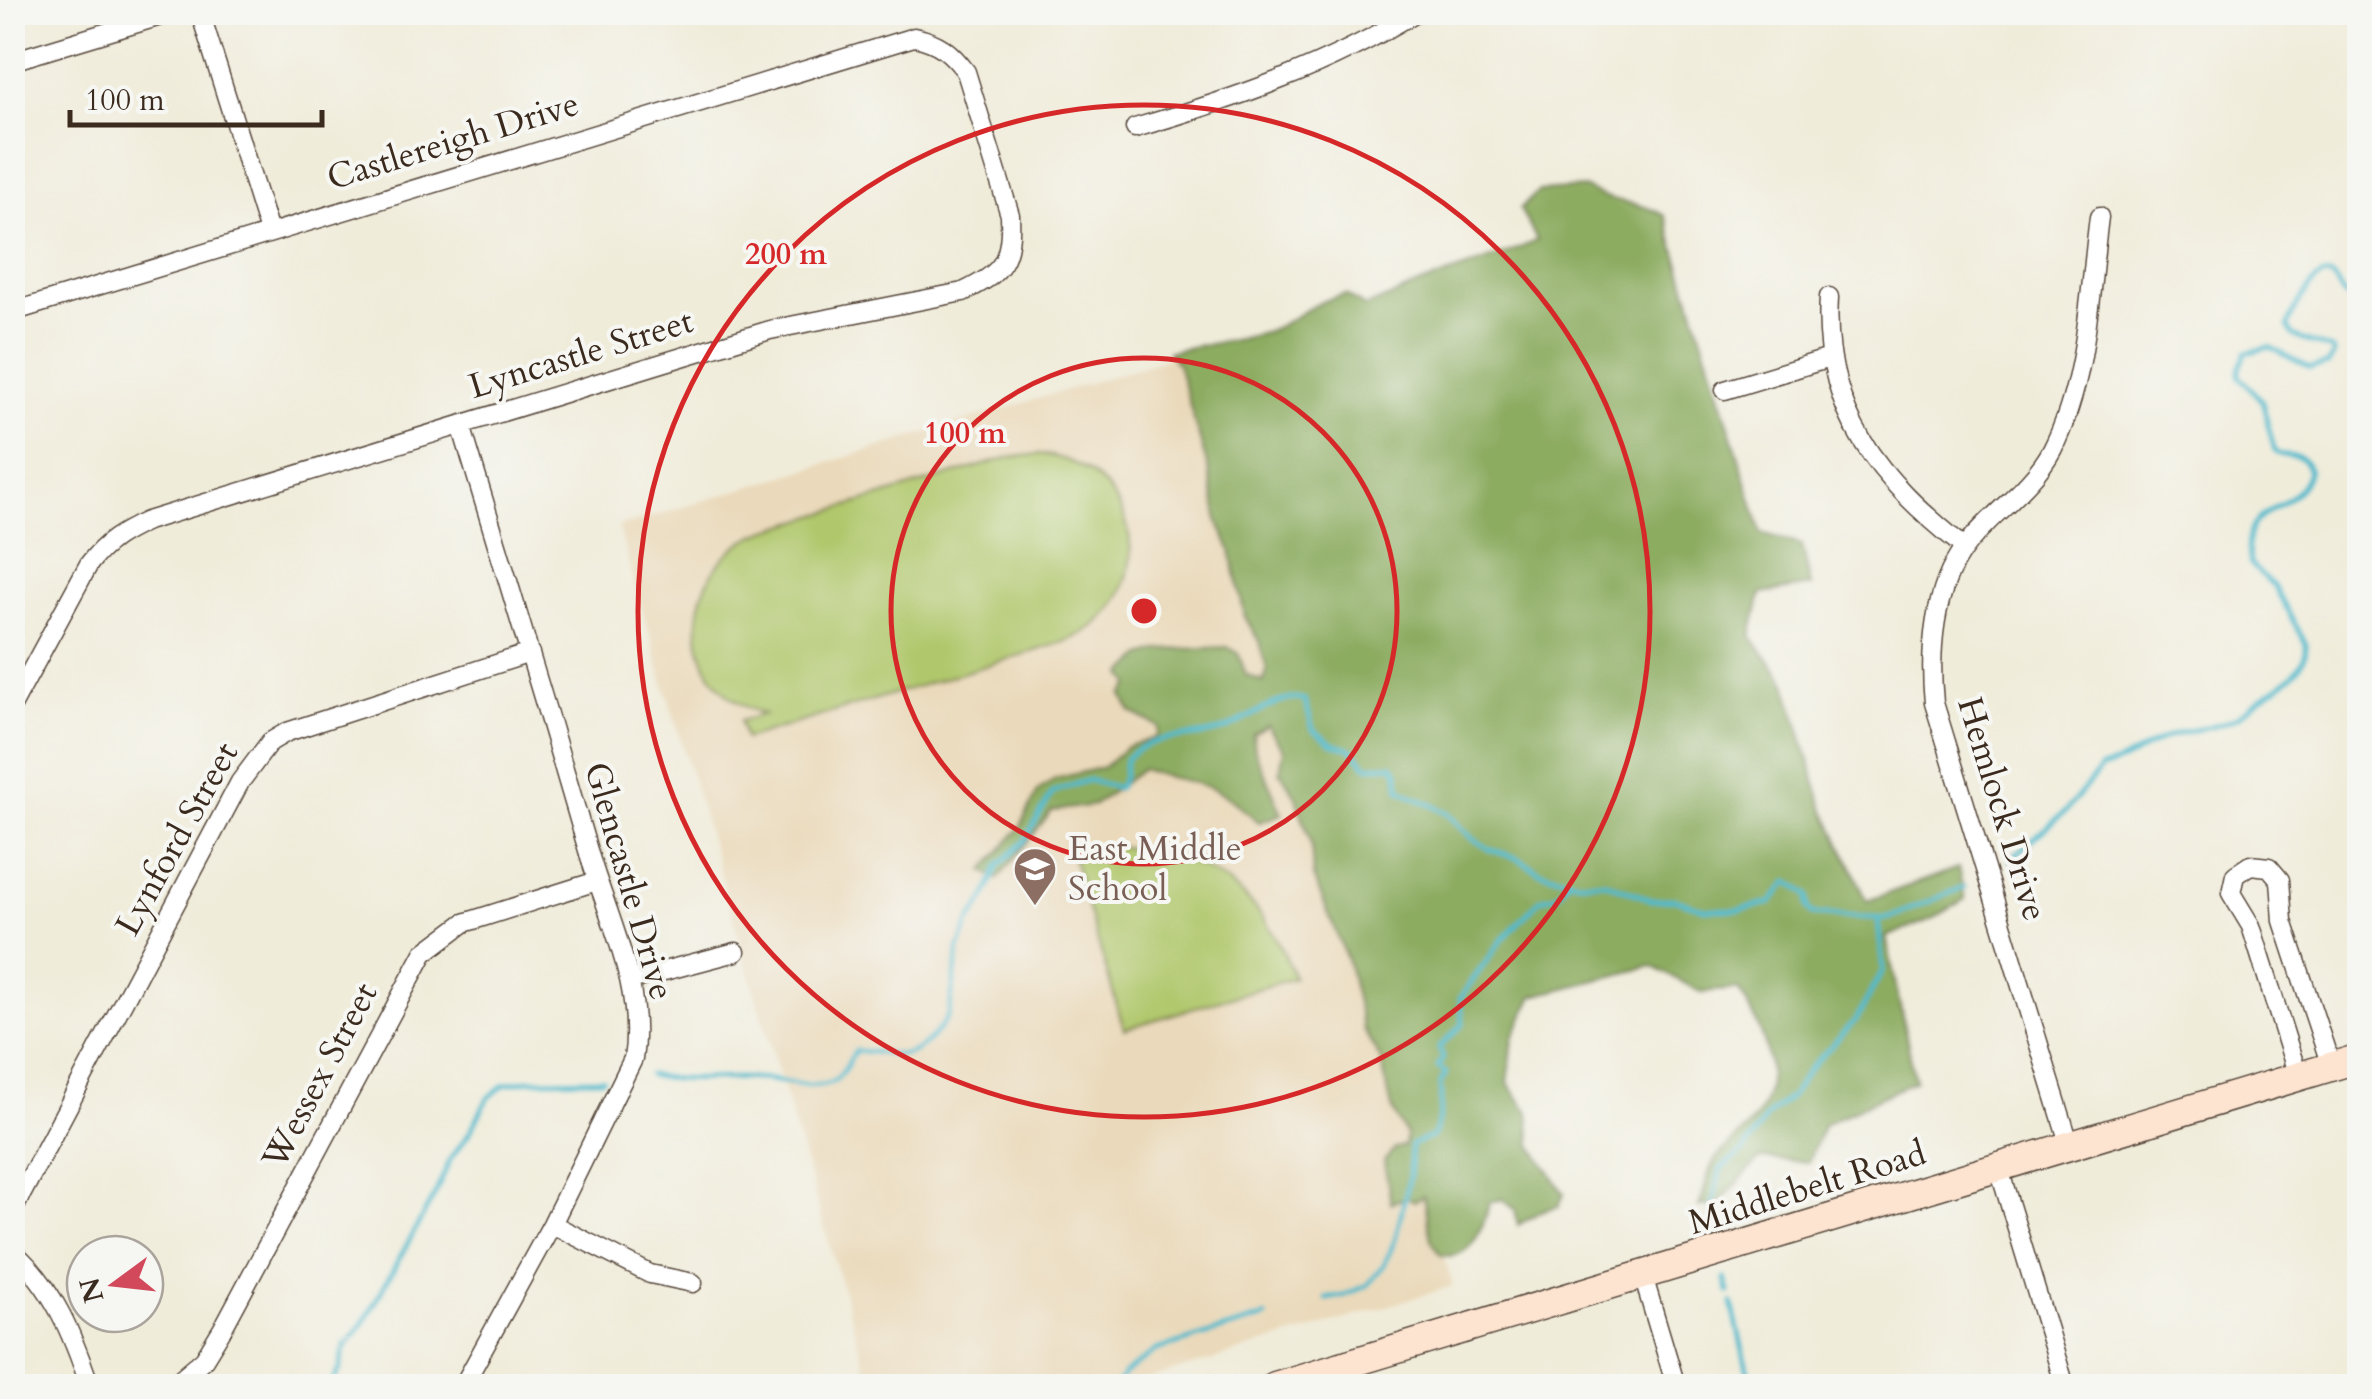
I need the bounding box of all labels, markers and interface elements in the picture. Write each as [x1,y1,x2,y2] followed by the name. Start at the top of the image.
[70,65,322,127] scale bar
[85,80,165,121] text: 100 m
[321,80,585,202] street label: Castlereigh Drive
[745,234,827,275] text: 200 m
[463,297,699,411] street label: Lyncastle Street
[924,413,1006,454] text: 100 m
[1126,593,1162,629] centre of rings
[1945,691,2059,927] street label: Hemlock Drive
[104,734,250,944] street label: Lynford Street
[572,757,686,1005] street label: Glencastle Drive
[1068,825,1242,913] place label: East Middle School
[1012,846,1058,907] school or university icon: East Middle School
[250,974,389,1179] street label: Wessex Street
[1682,1129,1932,1247] street label: Middlebelt Road
[65,1234,165,1334] north arrow
[70,1274,113,1307] text: N

